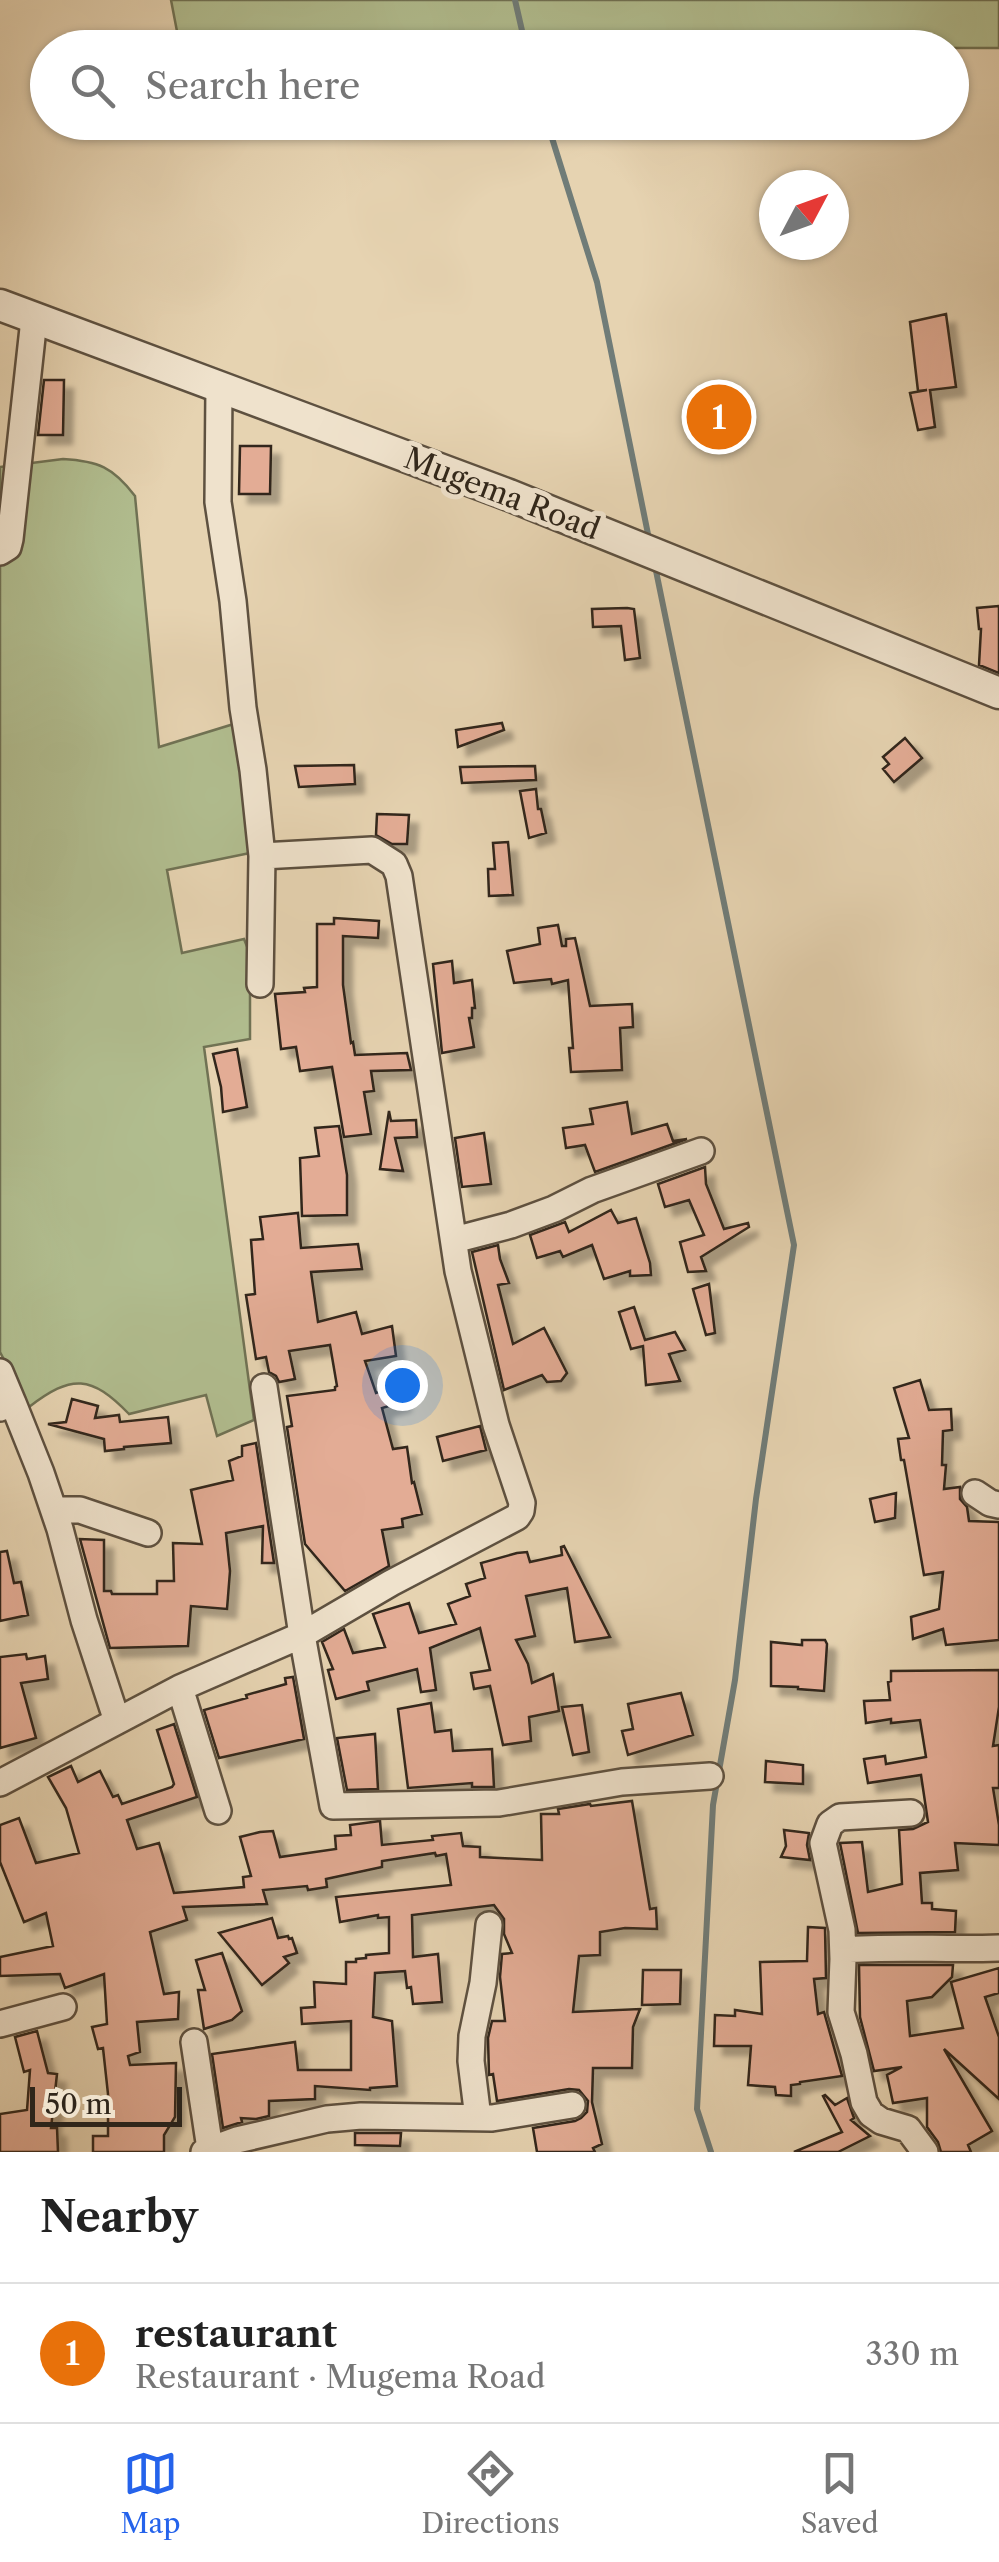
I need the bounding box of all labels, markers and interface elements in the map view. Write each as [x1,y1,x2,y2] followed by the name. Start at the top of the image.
[30,30,969,140] search box
[65,58,120,113] icon: search
[145,62,360,109] text: Search here
[759,170,849,260] north arrow
[686,380,752,454] pin: 1
[399,439,605,548] street label: Mugema Road
[377,1360,428,1411] your location
[30,2082,182,2126] scale bar
[45,2087,112,2121] text: 50 m
[40,2191,198,2243] text: Nearby
[135,2310,337,2357] text: restaurant
[65,2334,80,2373] text: 1
[865,2334,959,2373] text: 330 m
[135,2357,546,2396] text: Restaurant · Mugema Road
[120,2446,181,2540] tab: Map
[421,2446,560,2540] tab: Directions
[801,2446,879,2540] tab: Saved

